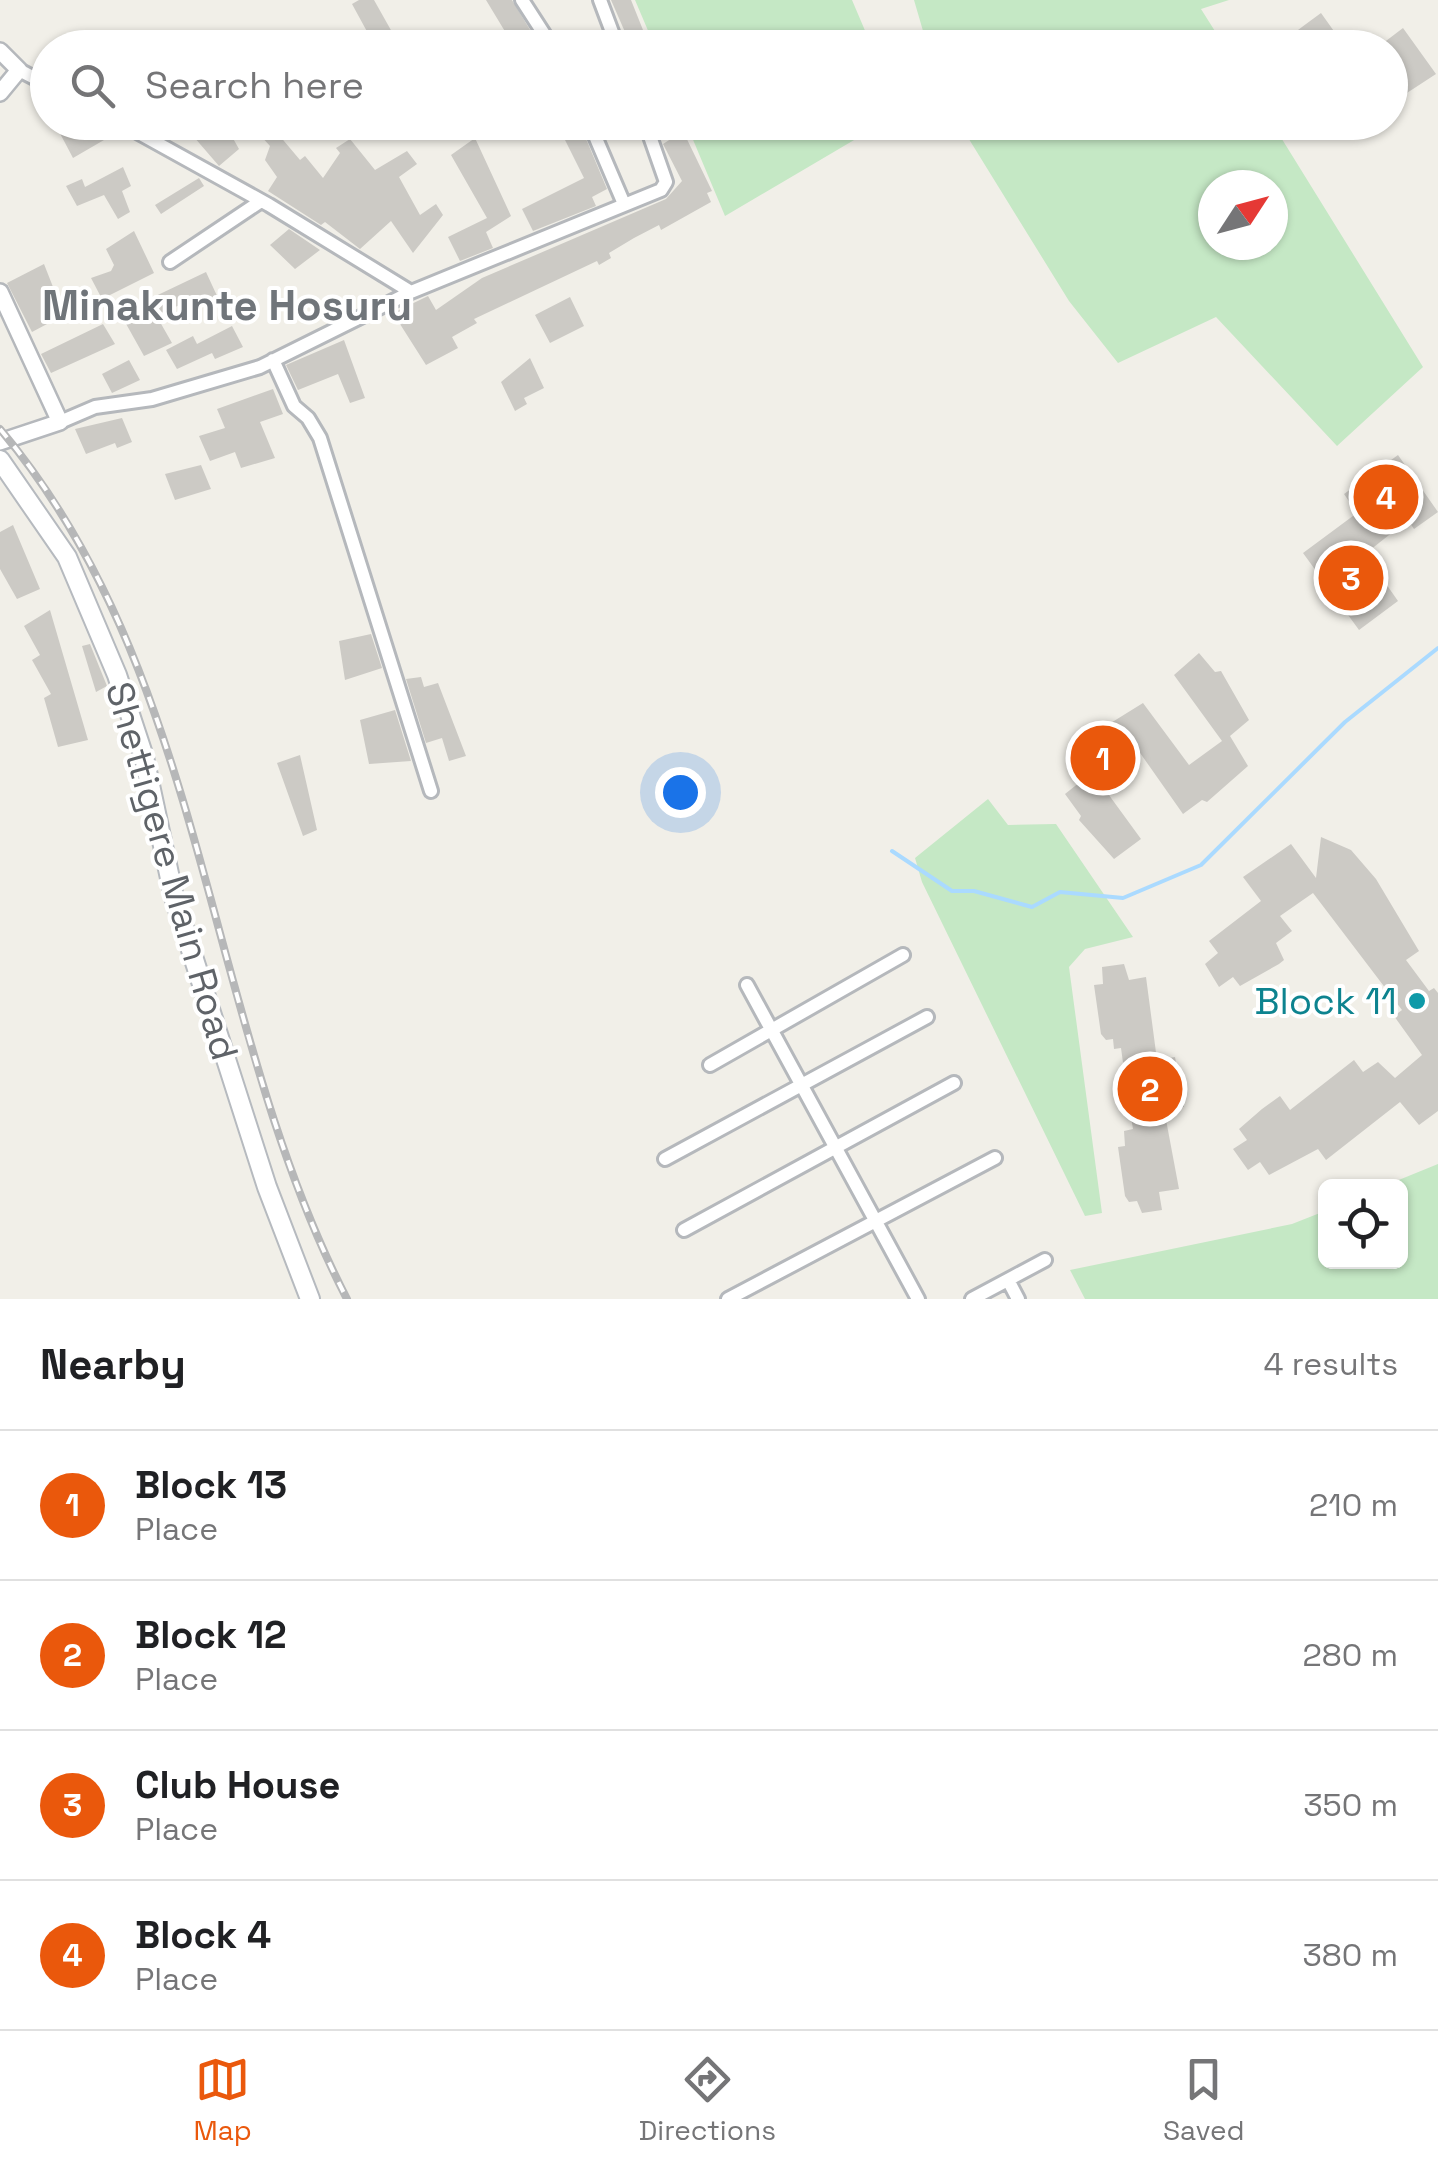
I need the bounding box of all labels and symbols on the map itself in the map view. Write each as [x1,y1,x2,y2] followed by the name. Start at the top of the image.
[1198,170,1288,260] north arrow
[42,279,412,332] district label: Minakunte Hosuru
[1354,460,1418,534] pin: 4
[1318,540,1384,616] pin: 3
[95,676,249,1066] street label: Shettigere Main Road
[1070,720,1136,796] pin: 1
[655,767,706,818] your location
[1254,977,1397,1025] place label: Block 11
[1406,990,1428,1012] marker: Block 11
[1118,1052,1182,1126] pin: 2

